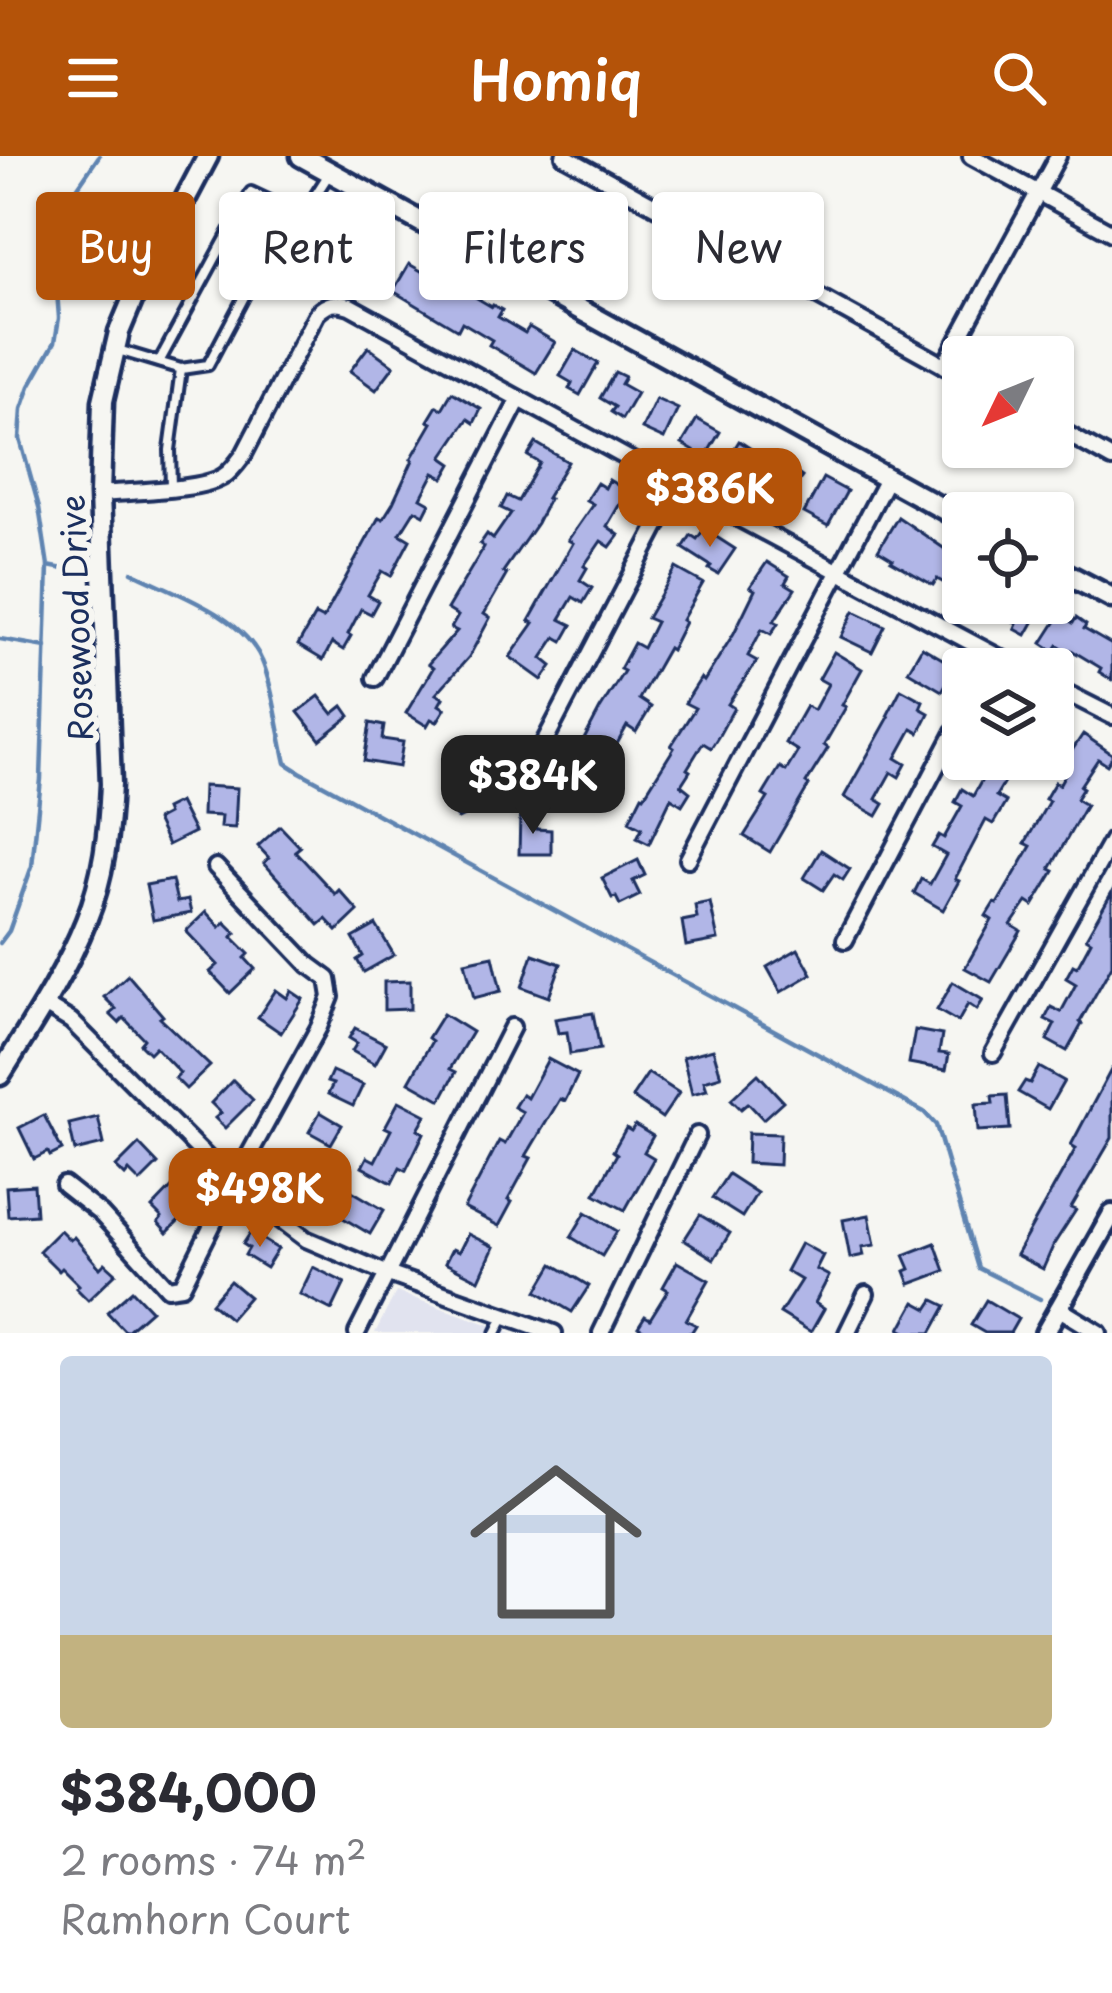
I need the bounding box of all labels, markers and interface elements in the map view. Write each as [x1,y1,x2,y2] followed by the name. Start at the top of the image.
[470,38,642,119] text: Homiq
[60,45,126,111] icon: menu
[986,45,1052,111] icon: search
[36,192,195,300] chip: Buy
[219,192,395,300] chip: Rent
[419,192,628,300] chip: Filters
[652,192,824,300] chip: New
[942,336,1074,468] north arrow
[942,336,1074,780] map controls
[626,448,794,550] pin: $386K
[645,457,775,516] text: $386K
[942,492,1074,624] button: locate
[46,494,104,742] street label: Rosewood Drive
[942,648,1074,780] button: layers
[449,735,617,837] pin: $384K
[468,744,598,803] text: $384K
[176,1148,344,1250] pin: $498K
[196,1157,324,1216] text: $498K
[448,1434,664,1650] icon: home
[60,1752,317,1829] text: $384,000
[60,1829,367,1888] text: 2 rooms · 74 m²
[60,1888,350,1947] text: Ramhorn Court

